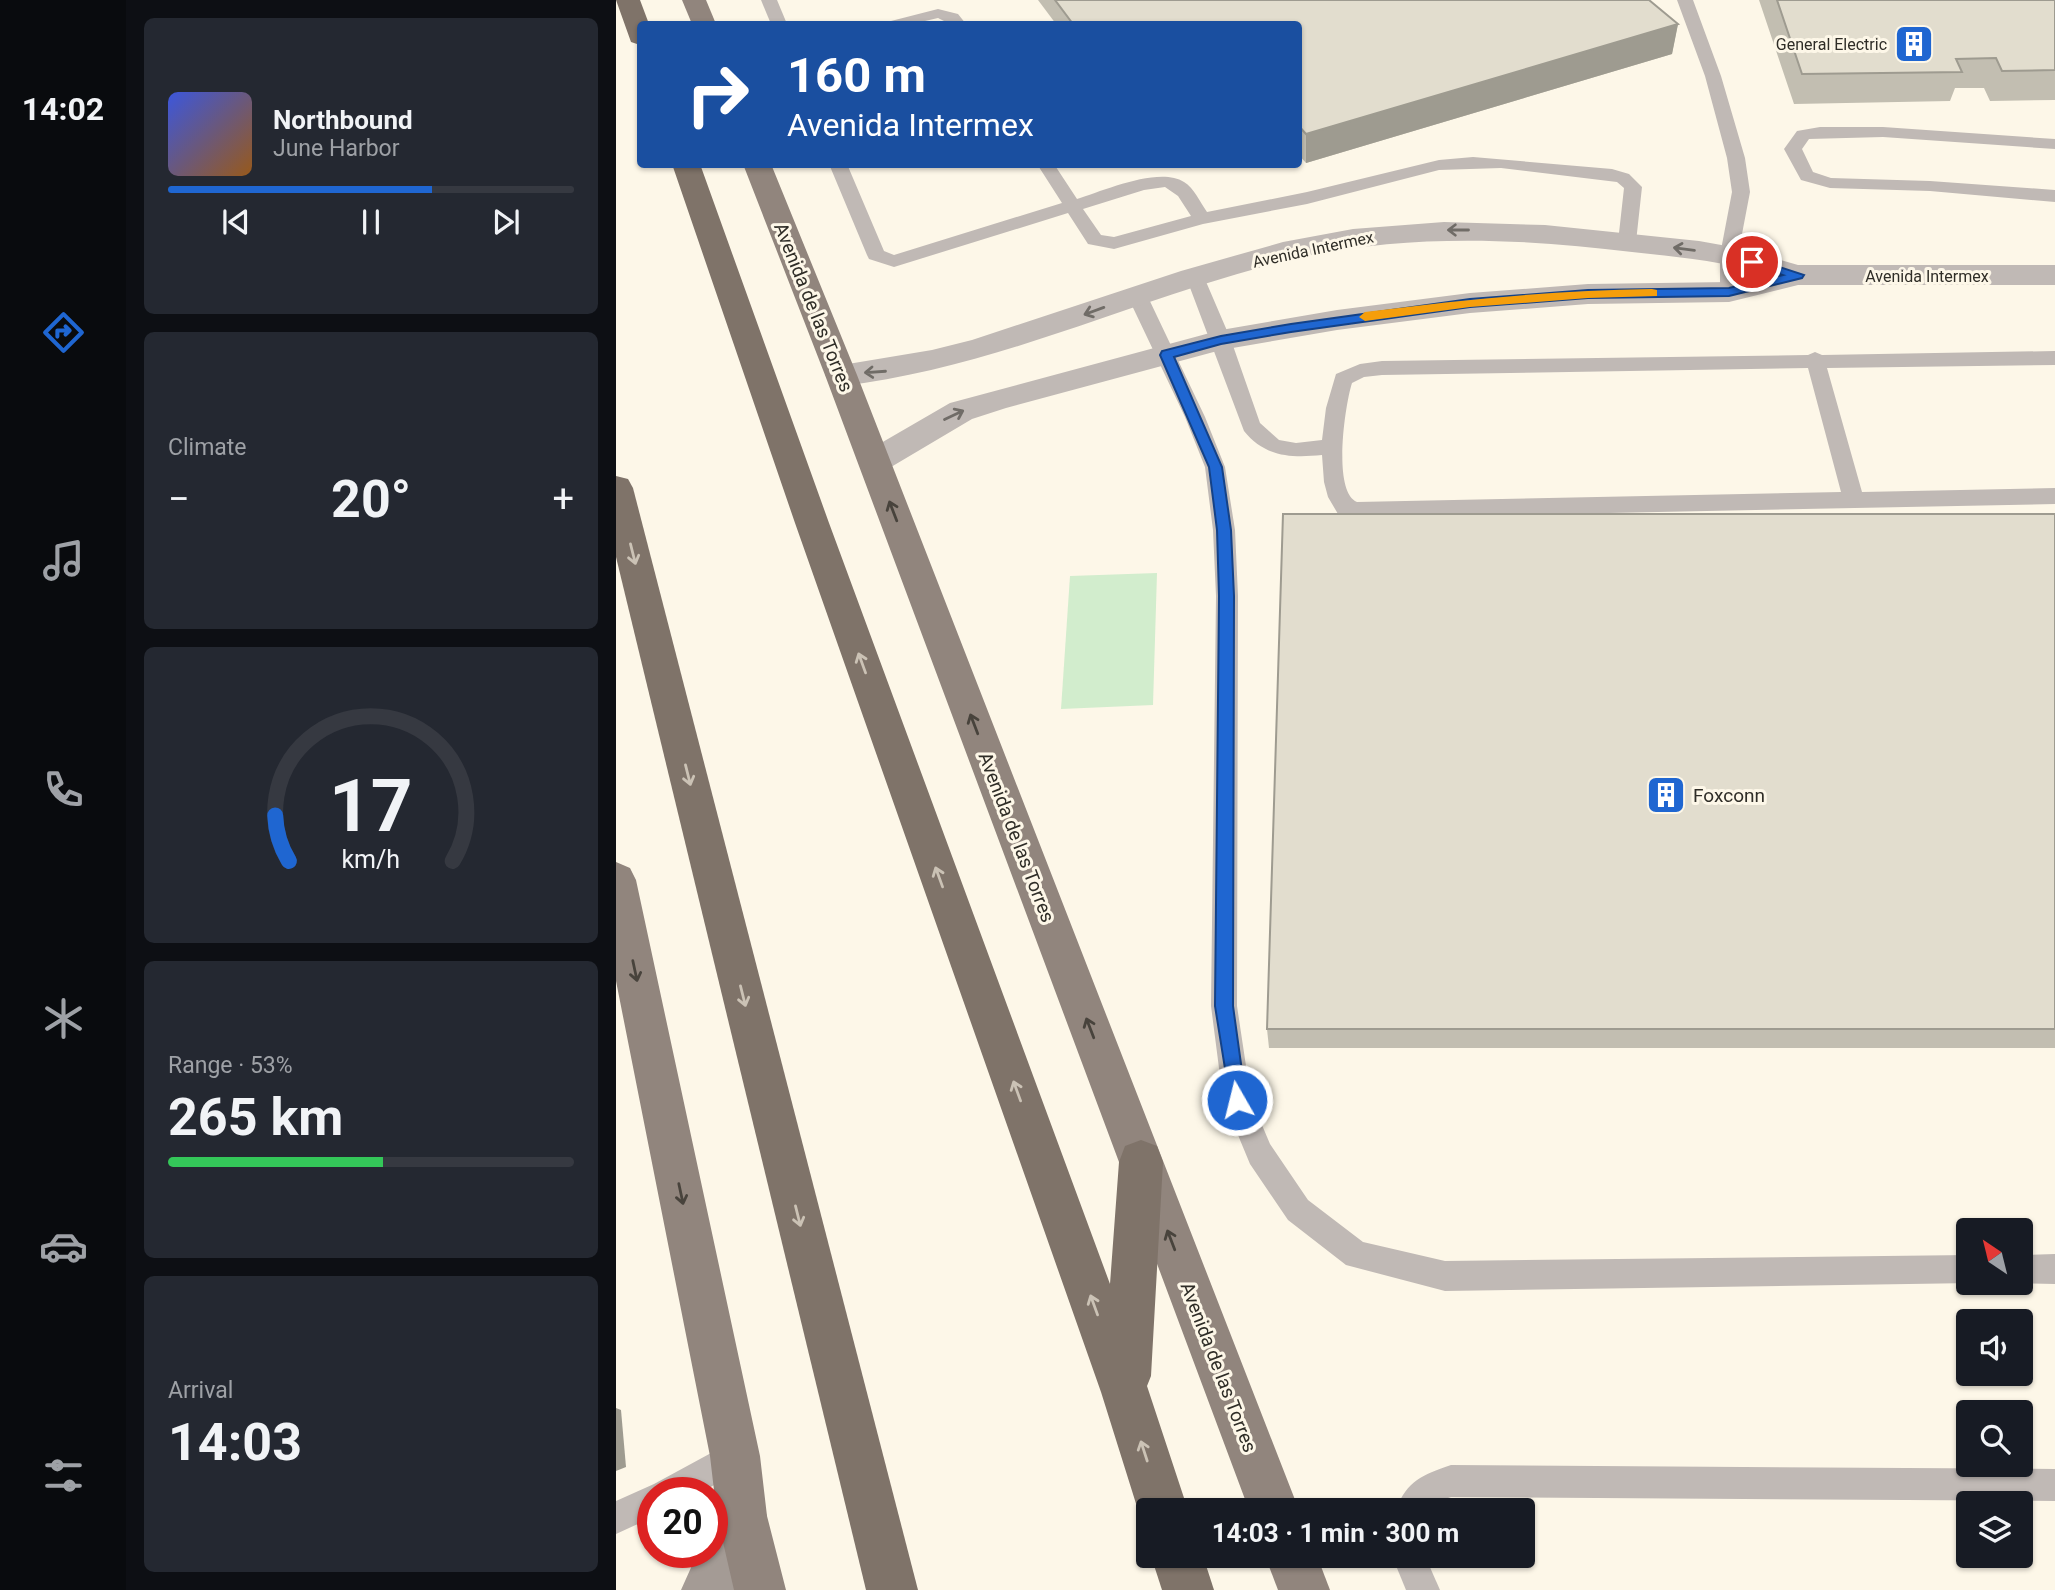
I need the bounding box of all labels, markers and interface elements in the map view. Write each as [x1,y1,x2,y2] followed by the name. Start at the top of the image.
[1893,23,1935,65] building icon: General Electric
[1776,35,1887,54] place label: General Electric
[787,47,926,104] text: 160 m
[672,49,763,140] icon: right
[22,90,104,128] text: 14:02
[273,105,413,135] text: Northbound
[787,106,1034,144] text: Avenida Intermex
[273,135,400,162] text: June Harbor
[217,203,255,241] icon: previous
[352,203,390,241] icon: pause
[487,203,525,241] icon: next
[769,219,858,395] street label: Avenida de las Torres
[1446,223,1469,237] one-way arrow
[1251,227,1375,272] street label: Avenida Intermex
[1722,232,1782,292] pin
[1673,243,1696,256] one-way arrow
[1733,243,1771,281] icon: arrive
[1865,267,1989,286] street label: Avenida Intermex
[1084,306,1106,318] one-way arrow
[39,308,88,357] icon: directions
[865,366,887,379] one-way arrow
[943,408,964,421] one-way arrow
[168,434,247,461] text: Climate
[331,469,411,530] text: 20°
[168,477,190,521] text: −
[552,477,574,521] text: +
[885,501,898,523] one-way arrow
[39,536,88,585] icon: music
[627,542,640,565] one-way arrow
[855,653,867,675] one-way arrow
[966,713,979,735] one-way arrow
[973,749,1060,926] street label: Avenida de las Torres
[329,763,413,849] text: 17
[682,763,695,786] one-way arrow
[39,765,88,814] icon: phone
[1645,774,1687,816] building icon: Foxconn
[1693,784,1765,807] place label: Foxconn
[342,845,400,874] text: km/h
[932,867,944,889] one-way arrow
[628,959,642,982] one-way arrow
[737,984,750,1007] one-way arrow
[39,994,88,1043] icon: climate
[1083,1017,1095,1039] one-way arrow
[168,1052,293,1079] text: Range · 53%
[1200,1063,1274,1137] position arrow
[1009,1081,1022,1102] one-way arrow
[168,1087,343,1148] text: 265 km
[674,1182,688,1205] one-way arrow
[792,1204,805,1227] one-way arrow
[1956,1218,2034,1295] north arrow
[1956,1218,2033,1568] map controls
[39,1222,88,1271] icon: car
[1164,1230,1176,1252] one-way arrow
[1175,1279,1262,1456] street label: Avenida de las Torres
[1087,1294,1099,1316] one-way arrow
[1956,1309,2033,1386] button: sound
[168,1377,233,1404] text: Arrival
[1956,1400,2033,1477] button: search
[168,1412,302,1473] text: 14:03
[1137,1441,1149,1463] one-way arrow
[39,1451,88,1500] icon: filters
[637,1477,728,1568] speed limit sign: 20
[1956,1491,2033,1568] button: layers
[1212,1518,1459,1548] text: 14:03 · 1 min · 300 m

